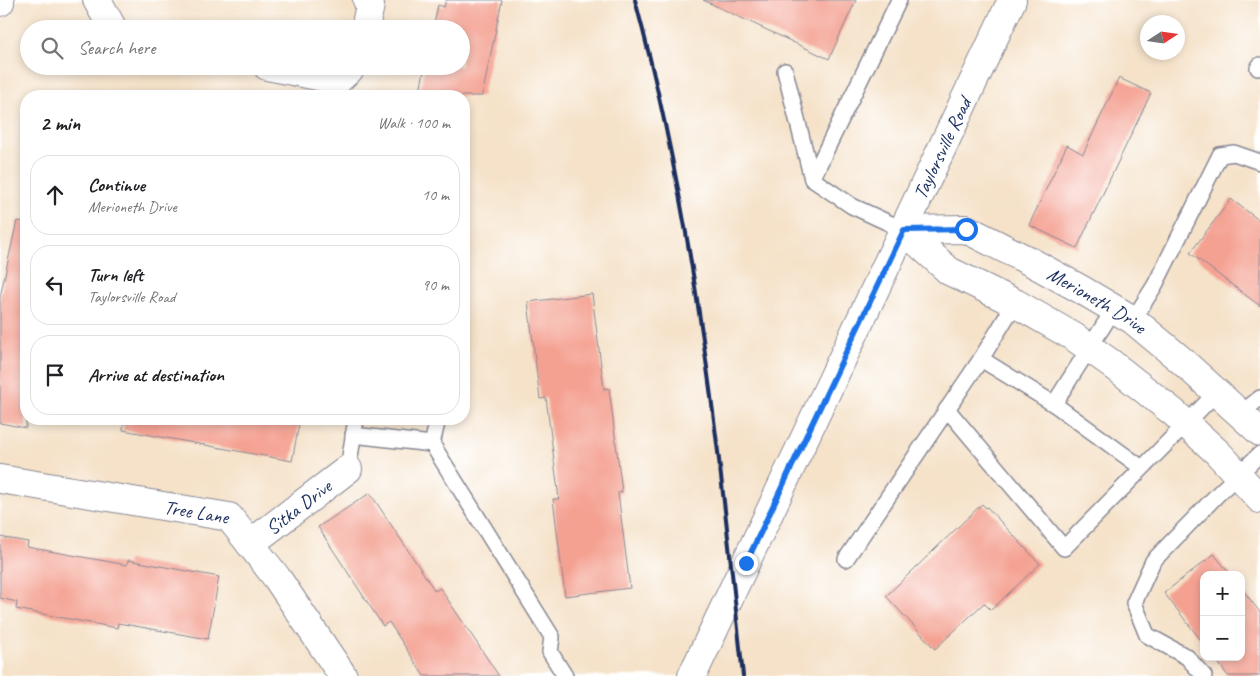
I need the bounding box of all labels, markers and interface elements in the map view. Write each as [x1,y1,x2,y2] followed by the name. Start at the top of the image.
[1140,15,1185,60] north arrow
[20,20,470,75] search box
[38,34,66,62] icon: search
[78,36,155,60] text: Search here
[907,91,978,203] street label: Taylorsville Road
[40,110,80,136] text: 2 min
[378,113,450,133] text: Walk · 100 m
[88,173,145,197] text: Continue
[41,181,69,209] icon: ahead
[422,185,449,205] text: 10 m
[88,197,177,217] text: Merioneth Drive
[955,218,978,241] route start
[1043,261,1153,340] street label: Merioneth Drive
[88,263,143,287] text: Turn left
[41,271,69,299] icon: left
[422,275,449,295] text: 90 m
[88,287,175,307] text: Taylorsville Road
[41,361,69,389] icon: arrive
[88,363,224,387] text: Arrive at destination
[261,473,338,540] street label: Sitka Drive
[162,494,232,529] street label: Tree Lane
[735,552,758,575] route end
[1200,571,1245,661] map controls
[1200,571,1245,616] button: +
[1200,616,1245,661] button: −

